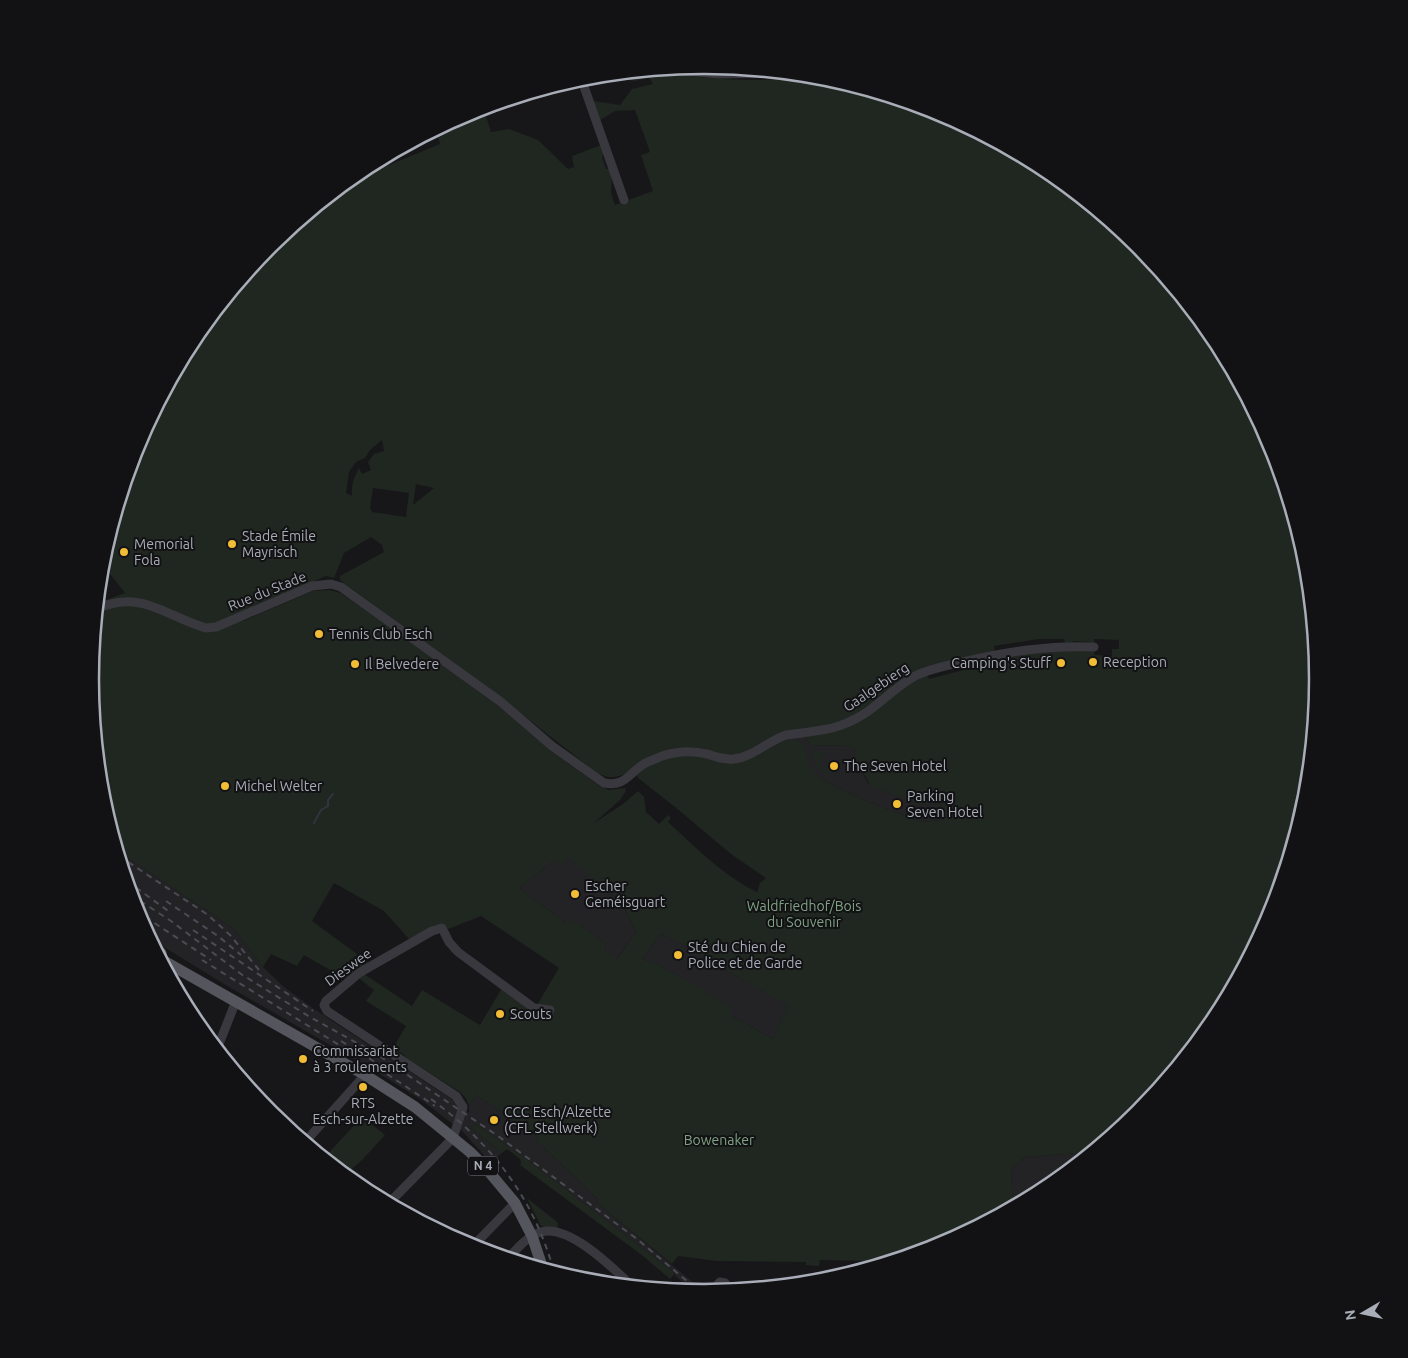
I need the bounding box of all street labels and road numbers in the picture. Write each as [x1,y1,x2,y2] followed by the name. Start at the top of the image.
[226,568,308,614] street label: Rue du Stade
[840,659,912,715] street label: Gaalgebierg
[322,945,374,989] street label: Dieswee
[468,1156,498,1176] road number: N 4

